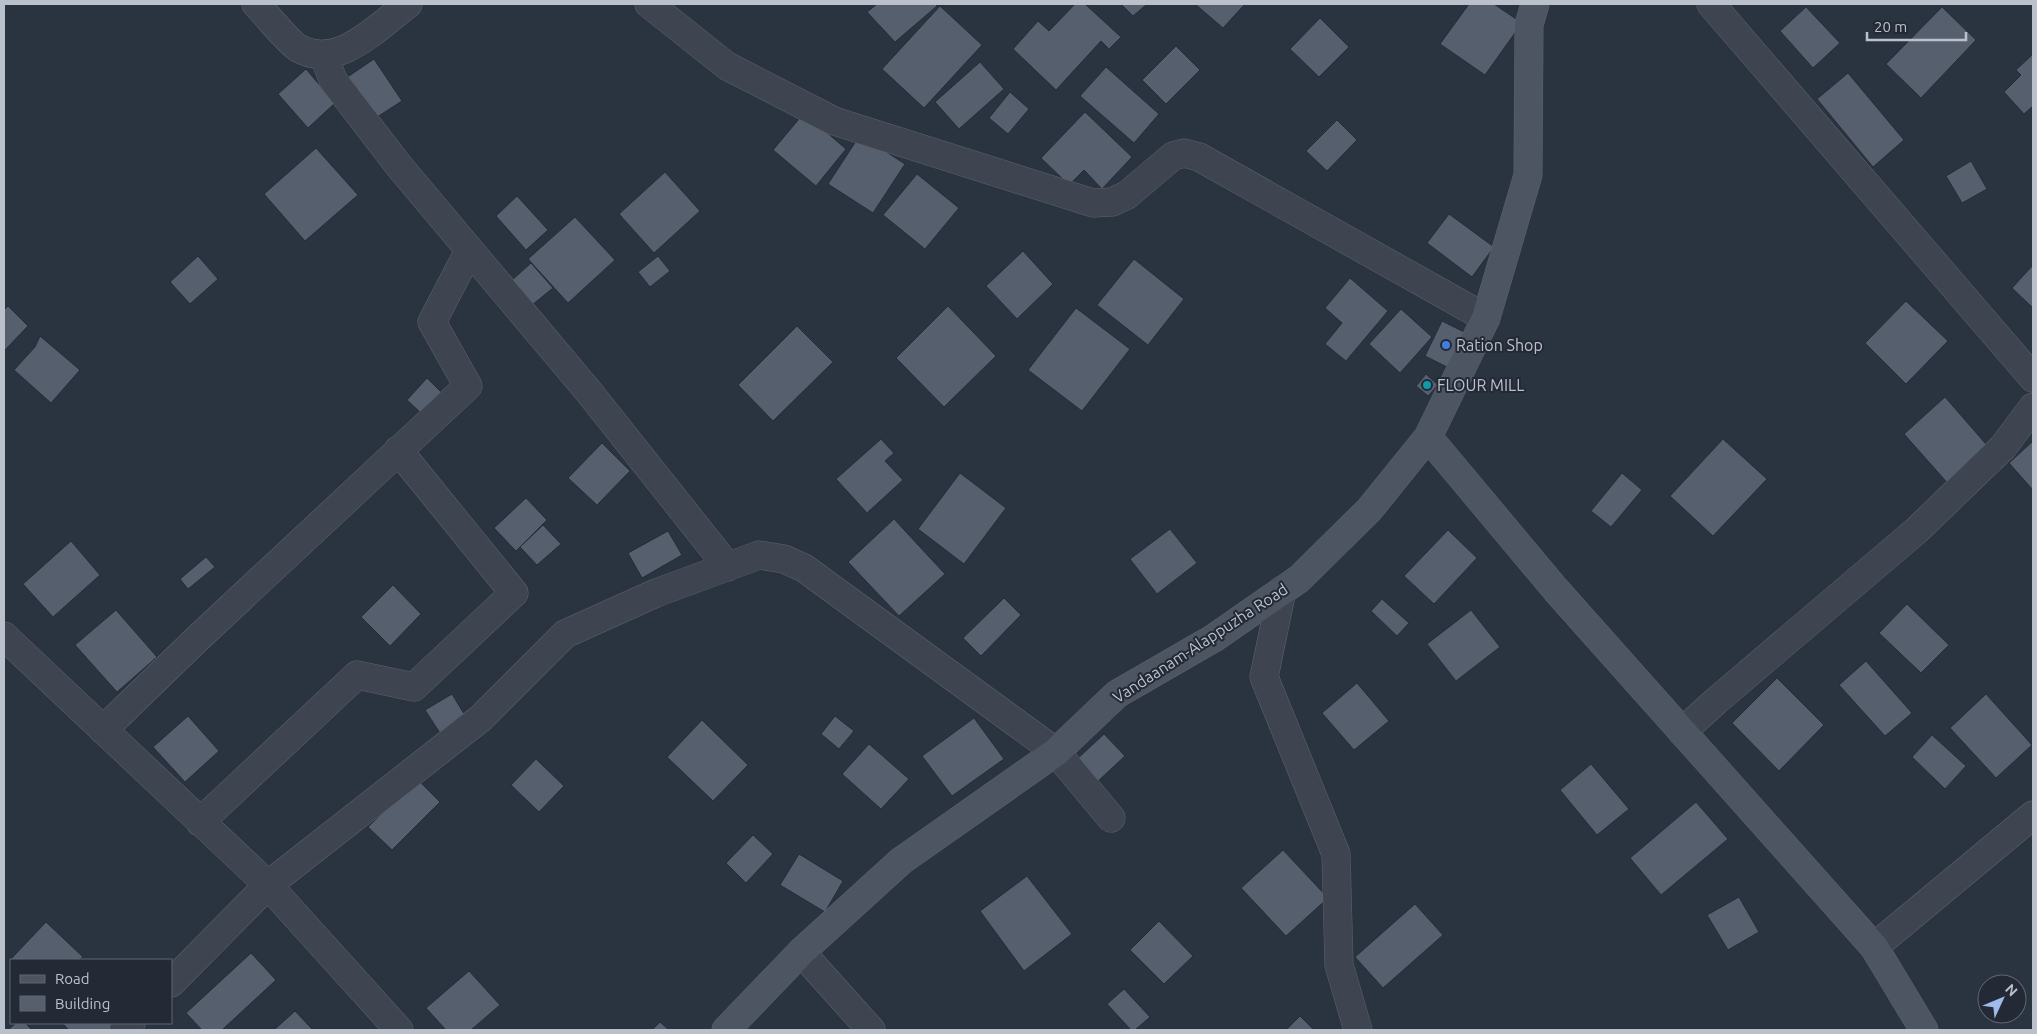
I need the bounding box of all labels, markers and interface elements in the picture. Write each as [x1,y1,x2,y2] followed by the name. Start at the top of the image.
[1867,10,1966,42] scale bar
[1874,18,1907,35] text: 20 m
[1456,336,1543,354] place label: Ration Shop
[1440,339,1452,351] marker: Ration Shop
[1437,376,1524,394] place label: FLOUR MILL
[1421,379,1433,391] marker: FLOUR MILL
[1109,580,1291,706] street label: Vandaanam-Alappuzha Road
[10,959,172,1024] legend
[55,970,90,987] text: Road
[1977,974,2027,1024] north arrow
[2002,981,2021,999] text: N
[55,995,110,1012] text: Building

